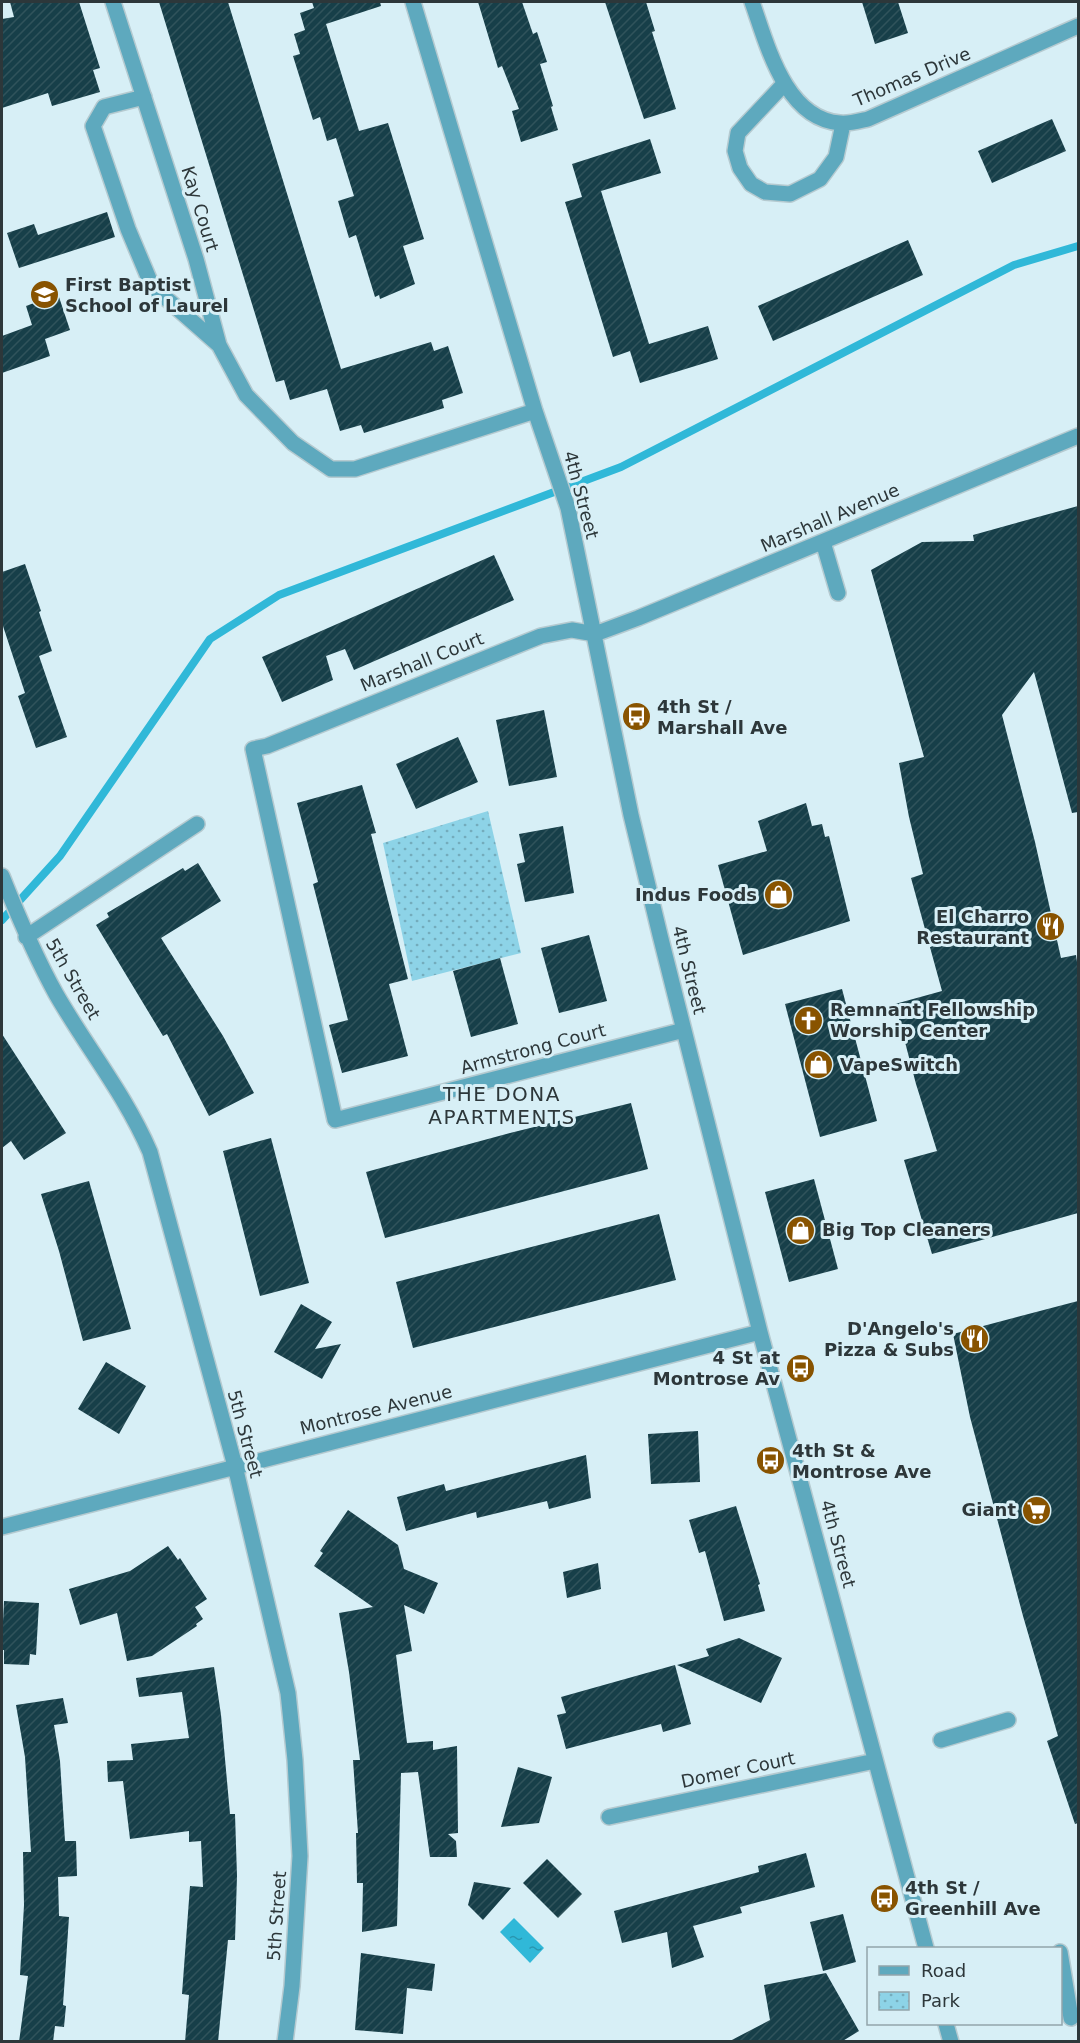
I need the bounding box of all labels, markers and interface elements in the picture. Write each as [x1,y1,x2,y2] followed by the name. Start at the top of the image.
[849,42,973,111] street label: Thomas Drive
[178,164,223,254] street label: Kay Court
[65,274,229,316] place label: First Baptist School of Laurel
[28,279,60,311] school or university icon: First Baptist School of Laurel
[560,449,603,541] street label: 4th Street
[757,479,902,556] street label: Marshall Avenue
[357,627,486,696] street label: Marshall Court
[657,696,787,738] place label: 4th St / Marshall Ave
[620,701,652,733] bus stop icon: 4th St / Marshall Ave
[762,879,794,911] shop icon: Indus Foods
[635,884,757,905] place label: Indus Foods
[916,906,1029,948] place label: El Charro Restaurant
[1034,911,1066,943] restaurant icon: El Charro Restaurant
[668,924,711,1016] street label: 4th Street
[42,934,105,1023] street label: 5th Street
[830,999,1035,1041] place label: Remnant Fellowship Worship Center
[793,1004,825,1036] church icon: Remnant Fellowship Worship Center
[458,1019,608,1078] street label: Armstrong Court
[803,1049,835,1081] shop icon: VapeSwitch
[840,1054,958,1075] place label: VapeSwitch
[428,1082,576,1129] district label: THE DONA APARTMENTS
[785,1214,817,1246] shop icon: Big Top Cleaners
[822,1219,991,1240] place label: Big Top Cleaners
[824,1318,954,1360] place label: D'Angelo's Pizza & Subs
[959,1323,991,1355] restaurant icon: D'Angelo's Pizza & Subs
[653,1347,780,1389] place label: 4 St at Montrose Av
[785,1352,817,1384] bus stop icon: 4 St at Montrose Av
[298,1380,454,1439] street label: Montrose Avenue
[224,1388,267,1480] street label: 5th Street
[792,1440,931,1482] place label: 4th St & Montrose Ave
[755,1445,787,1477] bus stop icon: 4th St & Montrose Ave
[1021,1494,1053,1526] supermarket icon: Giant
[817,1498,860,1590] street label: 4th Street
[961,1499,1016,1520] place label: Giant
[679,1747,797,1792] street label: Domer Court
[263,1870,290,1962] street label: 5th Street
[905,1877,1041,1919] place label: 4th St / Greenhill Ave
[868,1882,900,1914] bus stop icon: 4th St / Greenhill Ave
[867,1947,1062,2025] legend
[921,1960,966,1981] text: Road
[921,1990,960,2011] text: Park

